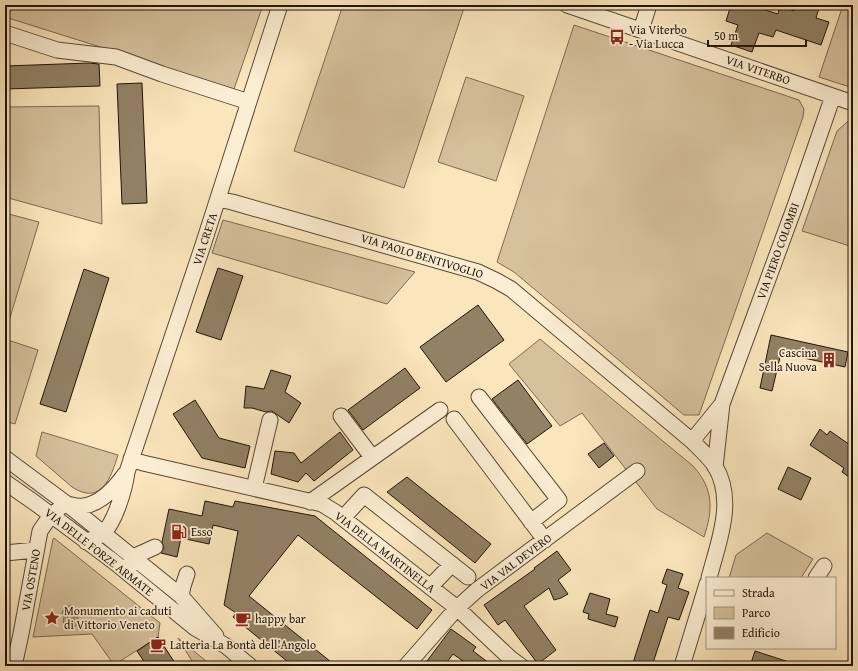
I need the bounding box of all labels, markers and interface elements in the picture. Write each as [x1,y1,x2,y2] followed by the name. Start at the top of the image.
[629,21,687,52] place label: Via Viterbo - Via Lucca
[708,22,806,48] scale bar
[714,27,738,44] text: 50 m
[608,28,626,46] bus stop icon: Via Viterbo - Via Lucca
[724,51,793,88] street label: VIA VITERBO
[752,200,803,302] street label: VIA PIERO COLOMBI
[188,210,221,267] street label: VIA CRETA
[359,229,485,282] street label: VIA PAOLO BENTIVOGLIO
[759,344,817,375] place label: Cascina Sella Nuova
[820,351,838,369] building icon: Cascina Sella Nuova
[41,504,157,600] street label: VIA DELLE FORZE ARMATE
[331,507,440,597] street label: VIA DELLA MARTINELLA
[170,523,188,541] fuel station icon: Esso
[191,523,213,540] place label: Esso
[476,529,555,594] street label: VIA VAL DEVERO
[17,548,44,612] street label: VIA OSTENO
[706,577,836,649] legend
[742,584,775,601] text: Strada
[64,602,172,633] place label: Monumento ai caduti di Vittorio Veneto
[742,604,770,621] text: Parco
[43,609,61,627] place icon: Monumento ai caduti di Vittorio Veneto
[234,610,252,628] cafe icon: happy bar
[255,610,306,627] place label: happy bar
[742,624,780,641] text: Edificio
[149,636,167,654] cafe icon: Latteria La Bontà dell'Angolo
[170,636,316,653] place label: Latteria La Bontà dell'Angolo

